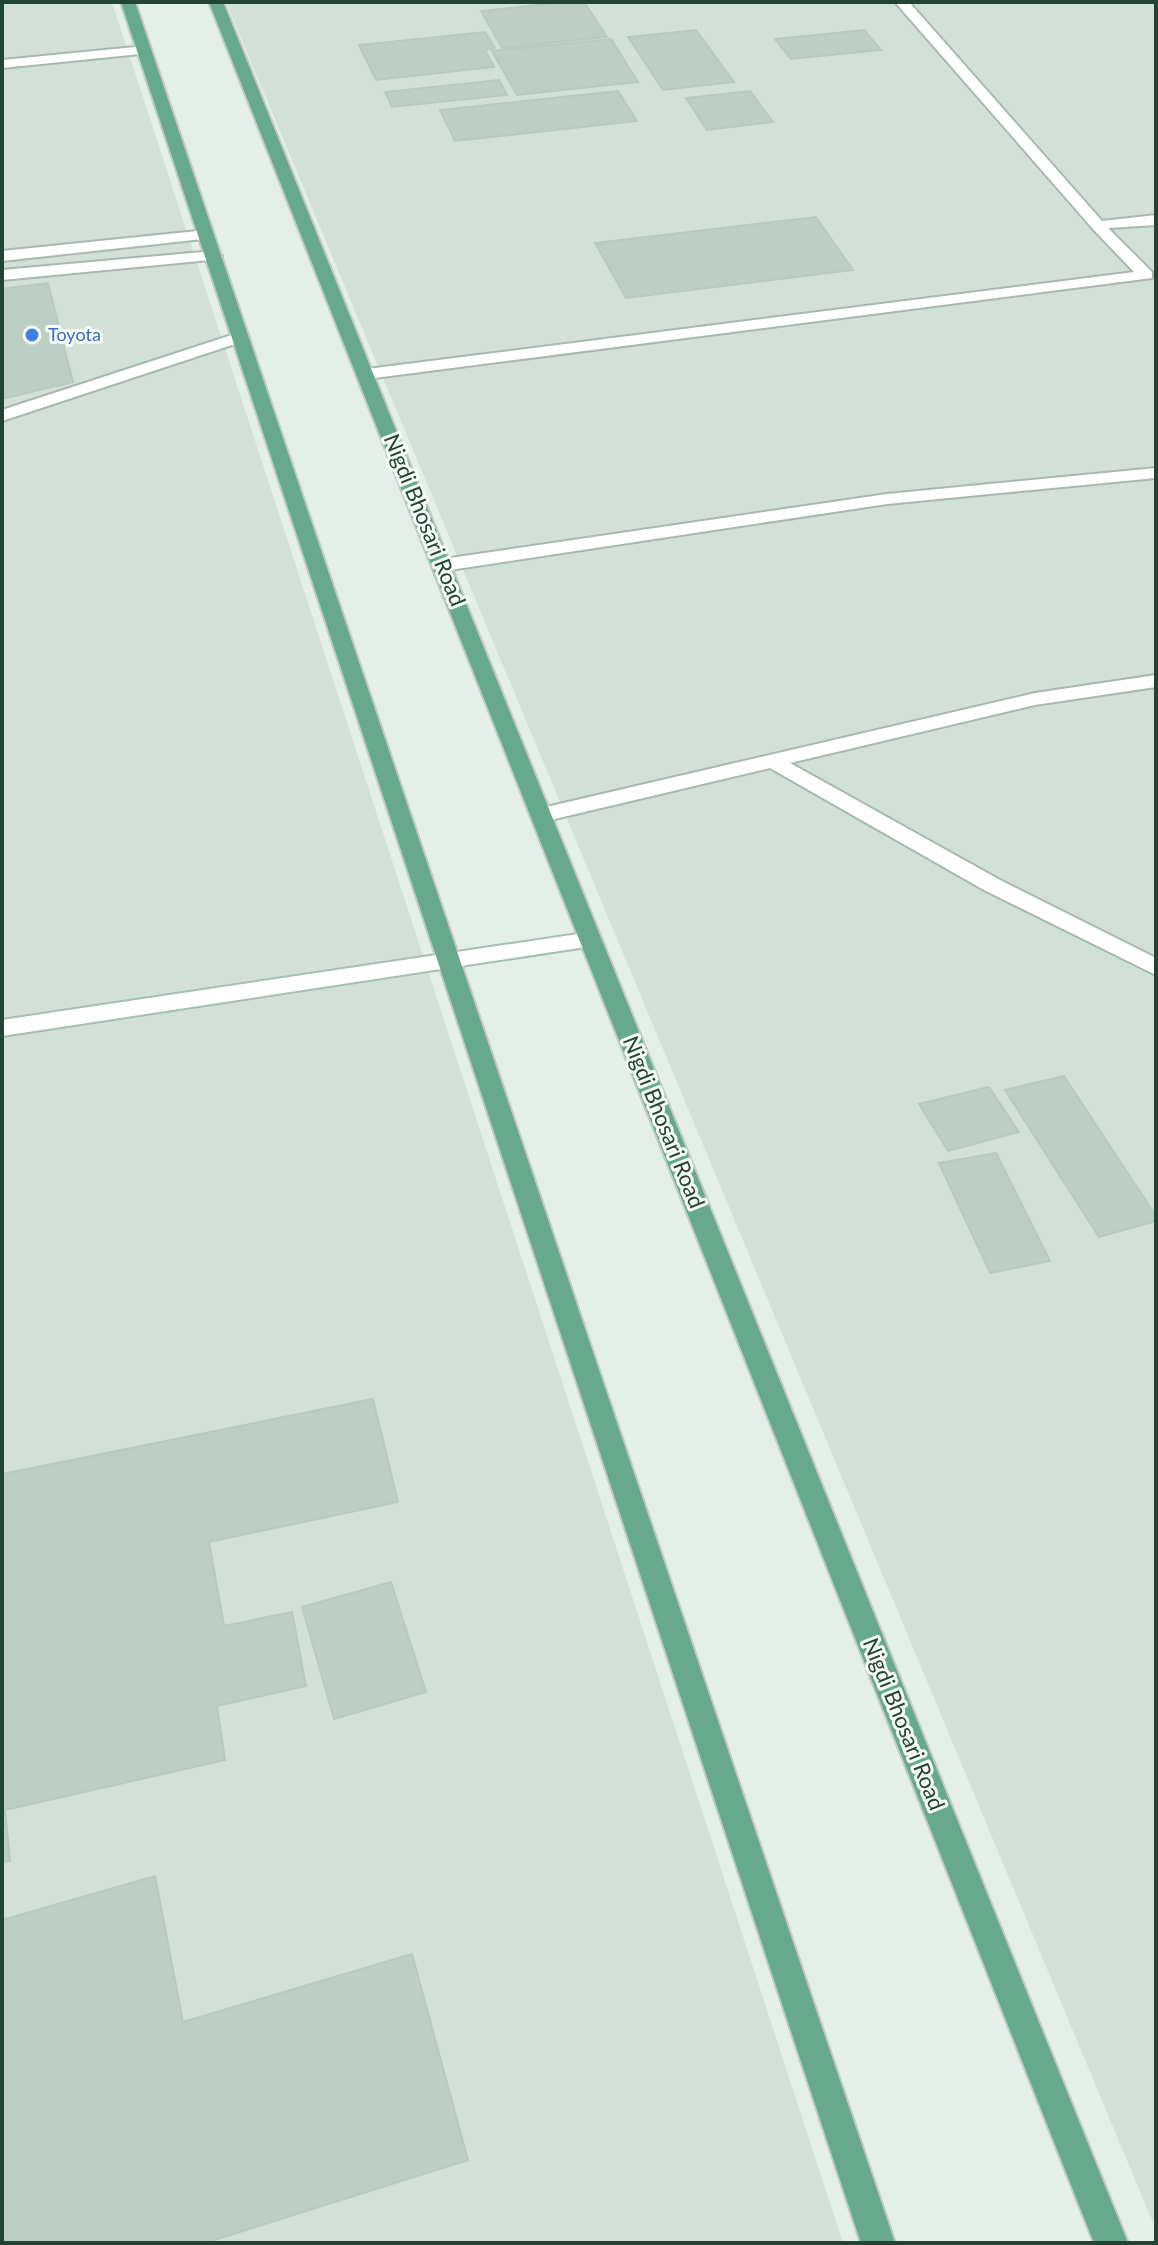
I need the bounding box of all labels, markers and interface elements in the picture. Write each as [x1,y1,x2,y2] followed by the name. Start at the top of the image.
[48,323,101,345] place label: Toyota
[23,326,41,344] marker: Toyota
[379,430,472,610] street label: Nigdi Bhosari Road
[618,1032,711,1212] street label: Nigdi Bhosari Road
[858,1634,951,1814] street label: Nigdi Bhosari Road

